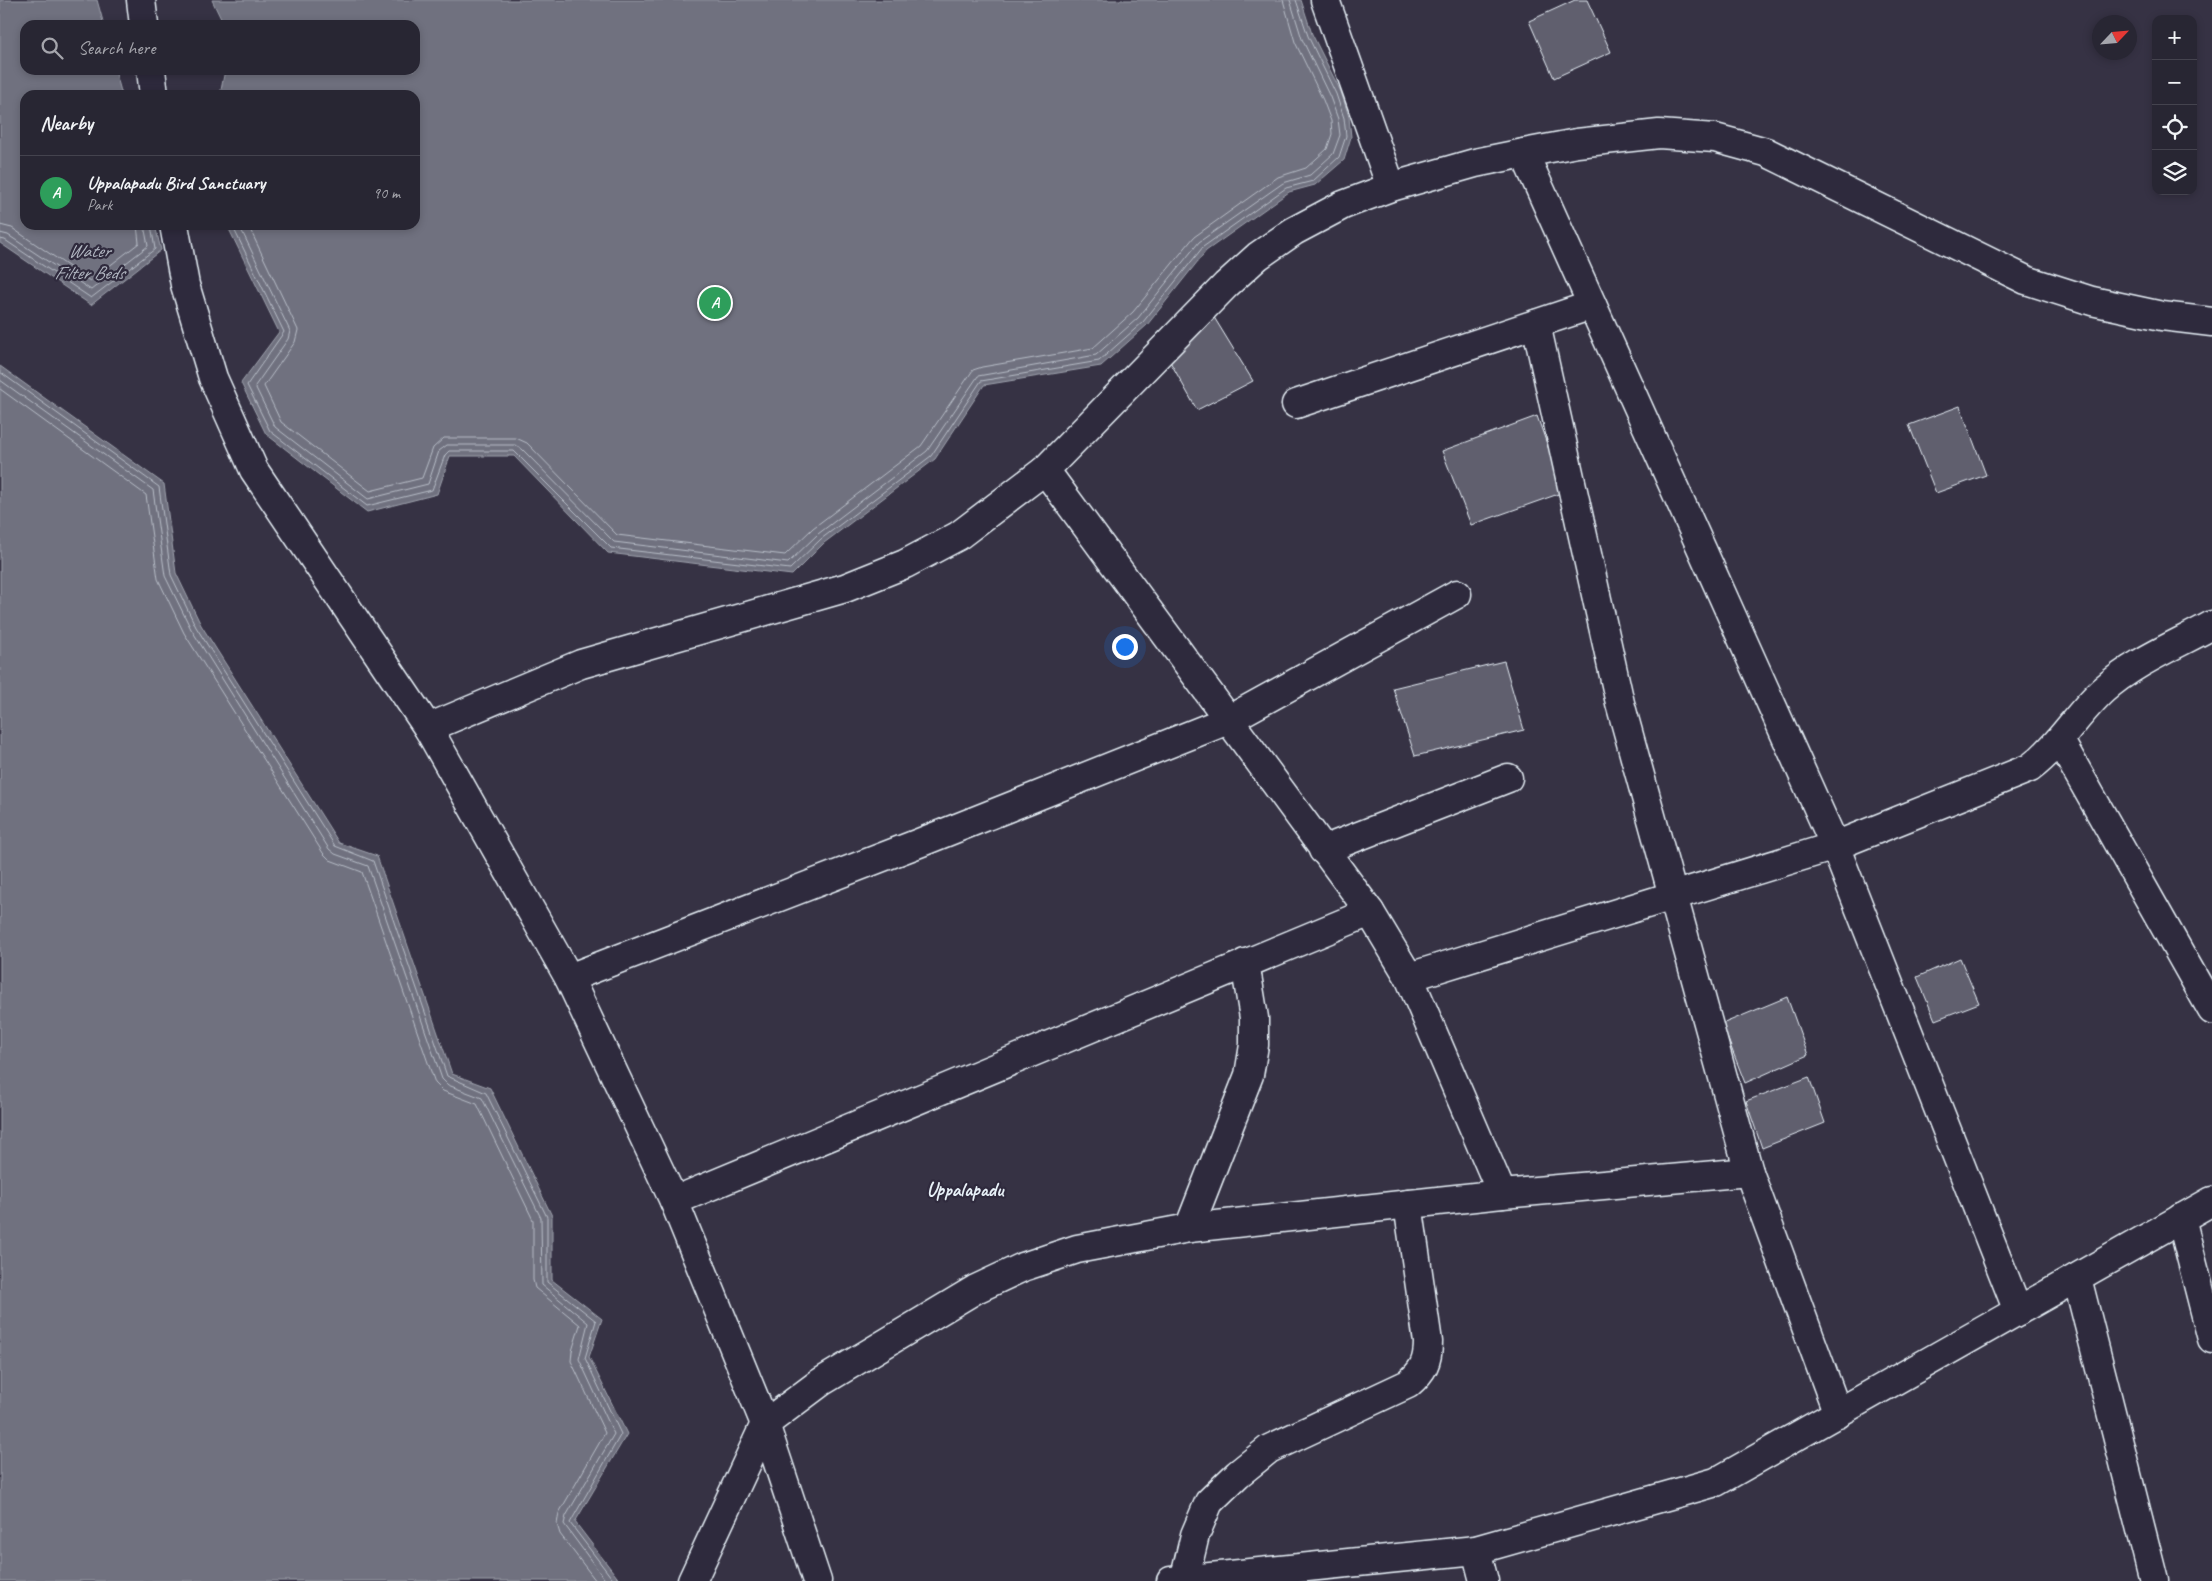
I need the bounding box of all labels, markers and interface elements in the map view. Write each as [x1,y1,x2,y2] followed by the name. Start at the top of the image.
[2092,15,2137,60] north arrow
[2152,15,2197,195] map controls
[2152,15,2197,60] button: +
[20,20,420,75] search box
[38,34,66,62] icon: search
[78,36,155,60] text: Search here
[2152,60,2197,105] button: −
[2152,105,2197,150] button: locate
[40,110,93,136] text: Nearby
[2152,150,2197,195] button: layers
[87,171,265,195] text: Uppalapadu Bird Sanctuary
[52,183,60,203] text: A
[373,183,400,203] text: 90 m
[87,195,112,215] text: Park
[54,239,127,285] water label: Water Filter Beds
[699,284,731,322] pin: A
[1112,634,1138,660] your location
[926,1177,1005,1202] district label: Uppalapadu

